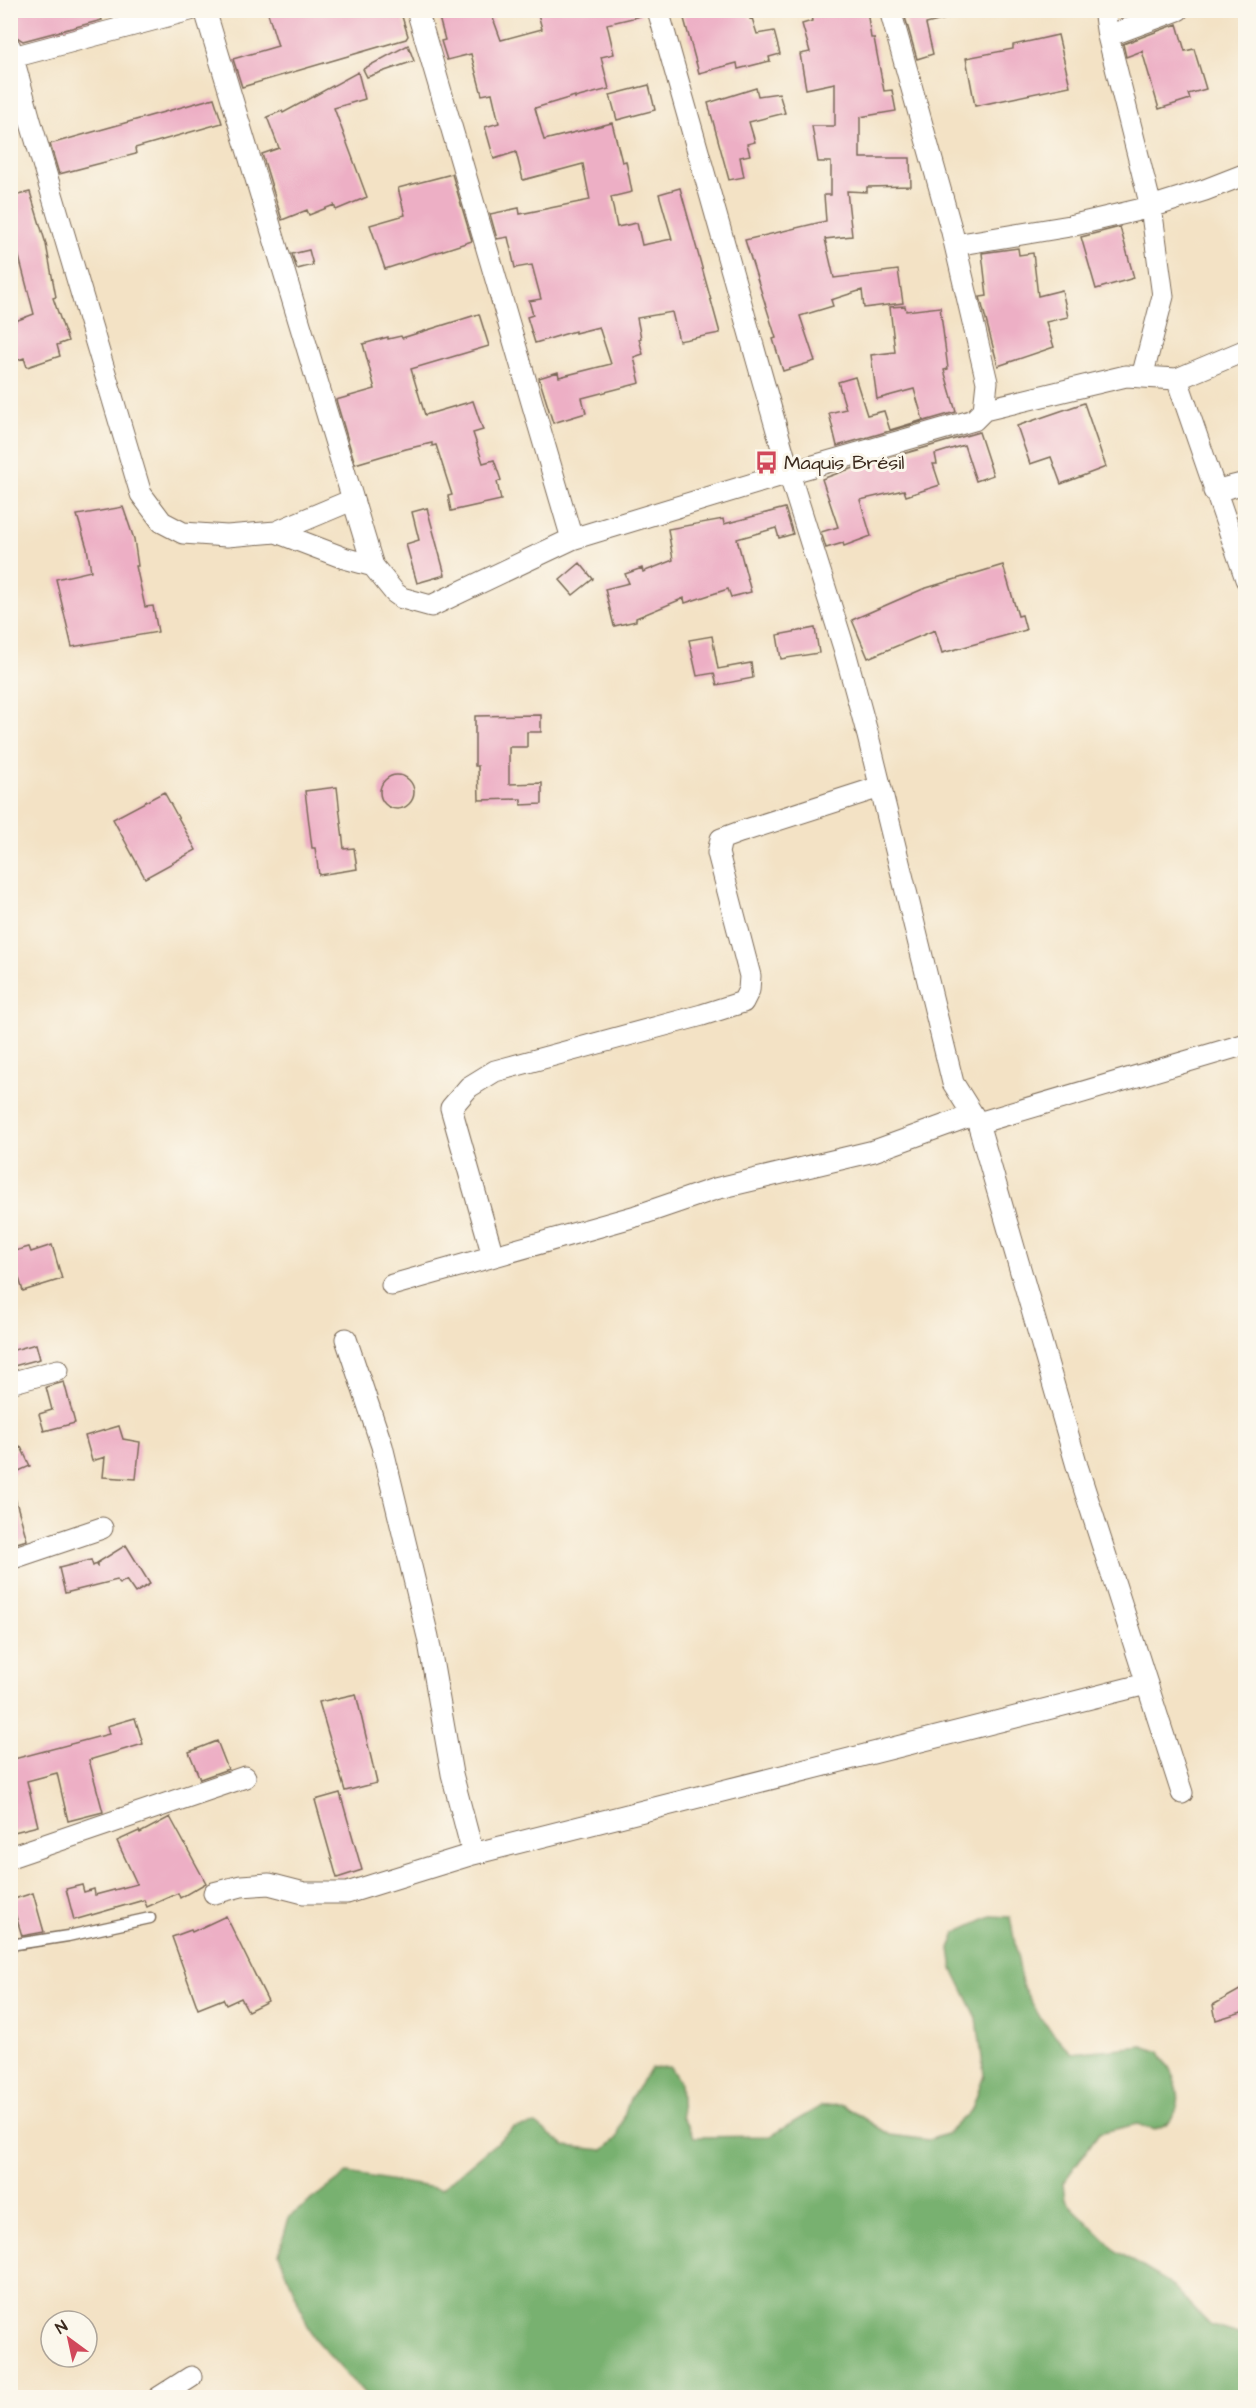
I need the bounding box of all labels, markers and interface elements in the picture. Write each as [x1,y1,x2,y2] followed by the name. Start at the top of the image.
[753,449,779,475] bus stop icon: Maquis Brésil
[784,449,905,477] place label: Maquis Brésil
[39,2309,99,2369] north arrow
[51,2315,72,2339] text: N

